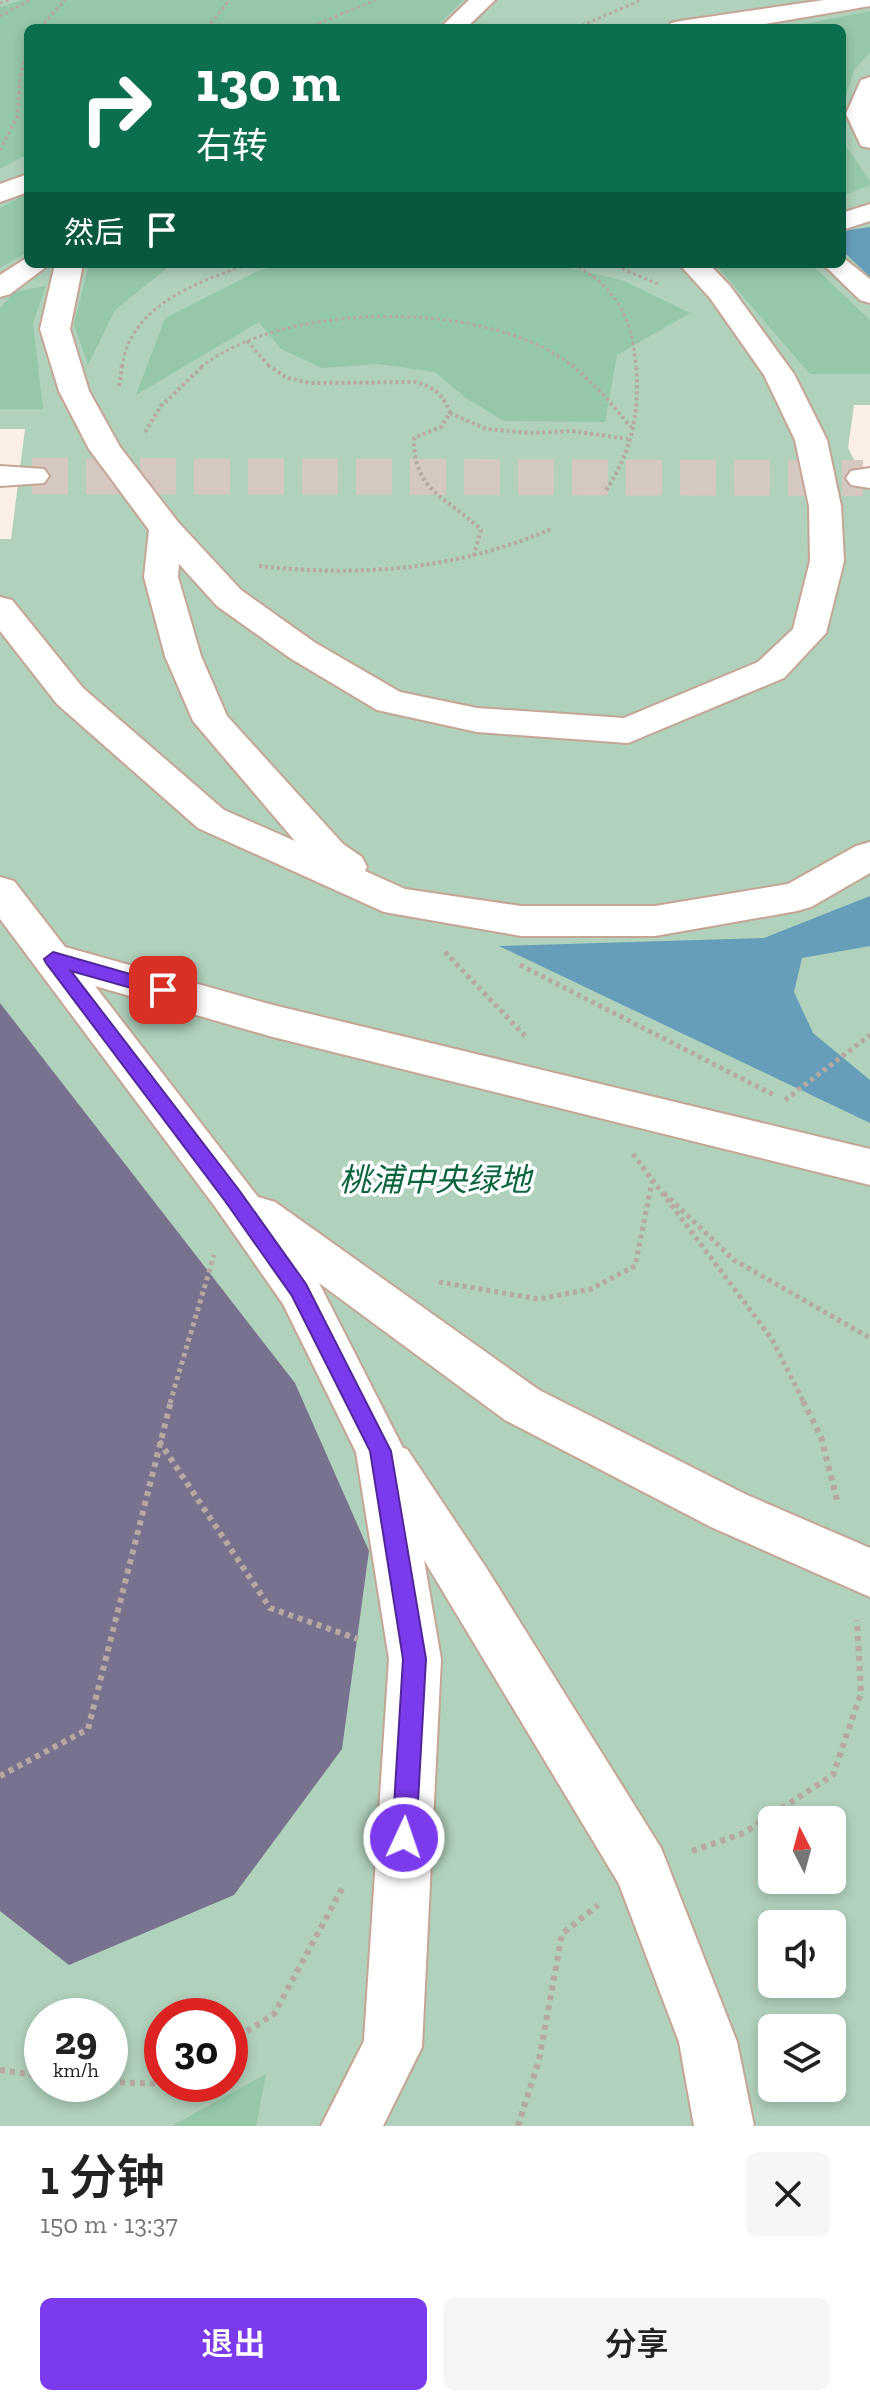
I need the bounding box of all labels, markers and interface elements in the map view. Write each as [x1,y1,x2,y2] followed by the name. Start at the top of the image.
[196,48,340,115] text: 130 m
[64,56,168,160] icon: right
[196,124,268,167] text: 右转
[140,208,184,252] icon: arrive
[64,215,124,251] text: 然后
[129,956,197,1024] pin
[141,968,185,1012] icon: arrive
[339,1161,534,1199] park label: 桃浦中央绿地
[362,1796,446,1880] position arrow
[758,1806,846,1894] north arrow
[758,1806,846,2102] map controls
[758,1910,846,1998] button: sound
[144,1998,248,2102] speed limit sign: 30
[758,2014,846,2102] button: layers
[55,2016,97,2064] text: 29
[53,2058,99,2082] text: km/h
[40,2149,165,2206] text: 1 分钟
[746,2152,830,2236] button: close
[40,2208,178,2240] text: 150 m · 13:37
[40,2298,427,2390] button: 退出
[443,2298,830,2390] button: 分享

